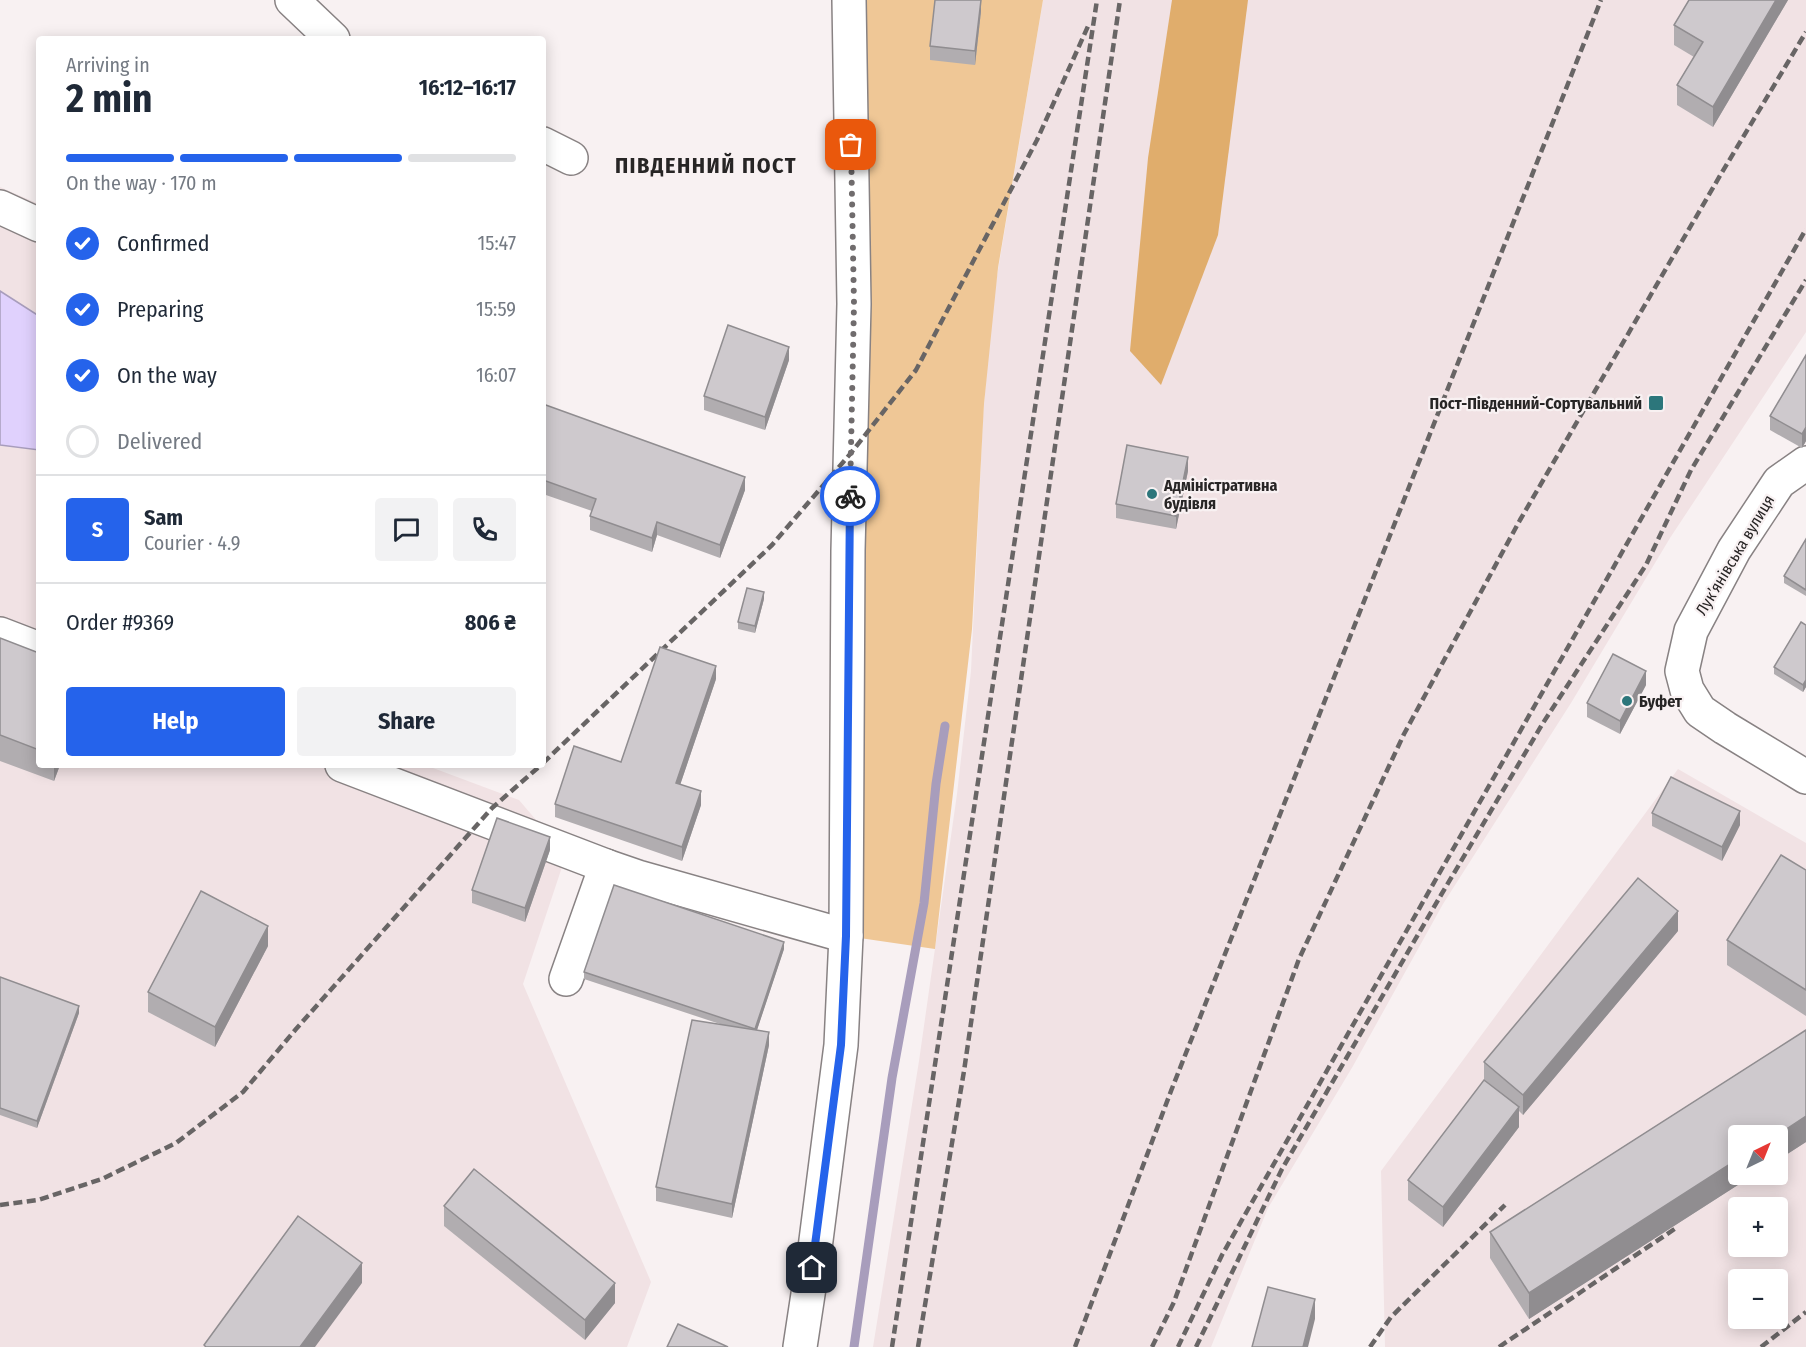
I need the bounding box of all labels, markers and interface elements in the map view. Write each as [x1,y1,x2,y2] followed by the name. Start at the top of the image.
[66,53,150,77] text: Arriving in
[419,74,516,101] text: 16:12–16:17
[66,76,152,122] text: 2 min
[825,119,876,170] pin
[834,128,867,161] icon: bag
[615,152,797,179] district label: ПІВДЕННИЙ ПОСТ
[66,171,217,195] text: On the way · 170 m
[66,227,99,260] icon: check
[117,230,210,257] text: Confirmed
[477,231,516,255] text: 15:47
[66,293,99,326] icon: check
[117,296,203,323] text: Preparing
[476,297,516,321] text: 15:59
[66,359,99,392] icon: check
[117,362,217,389] text: On the way
[476,363,516,387] text: 16:07
[1430,394,1642,413] place label: Пост-Південний-Сортувальний
[1647,394,1665,412] marker: Пост-Південний-Сортувальний
[117,428,202,455] text: Delivered
[820,466,880,526] courier
[1163,476,1278,513] place label: Адміністративна будівля
[834,480,867,513] icon: bike
[1145,487,1159,501] marker: Адміністративна будівля
[1692,491,1778,619] street label: Лук’янівська вулиця
[375,498,438,561] button: chat
[453,498,516,561] button: phone
[144,504,183,531] text: Sam
[92,516,103,543] text: S
[144,531,240,555] text: Courier · 4.9
[66,609,174,636] text: Order #9369
[465,609,516,636] text: 806 ₴
[66,687,285,756] button: Help
[297,687,516,756] button: Share
[1639,692,1682,711] place label: Буфет
[1620,694,1634,708] marker: Буфет
[1728,1125,1788,1185] north arrow
[1728,1125,1788,1329] map controls
[1728,1197,1788,1257] button: +
[786,1242,837,1293] pin
[795,1251,828,1284] icon: home
[1728,1269,1788,1329] button: −

